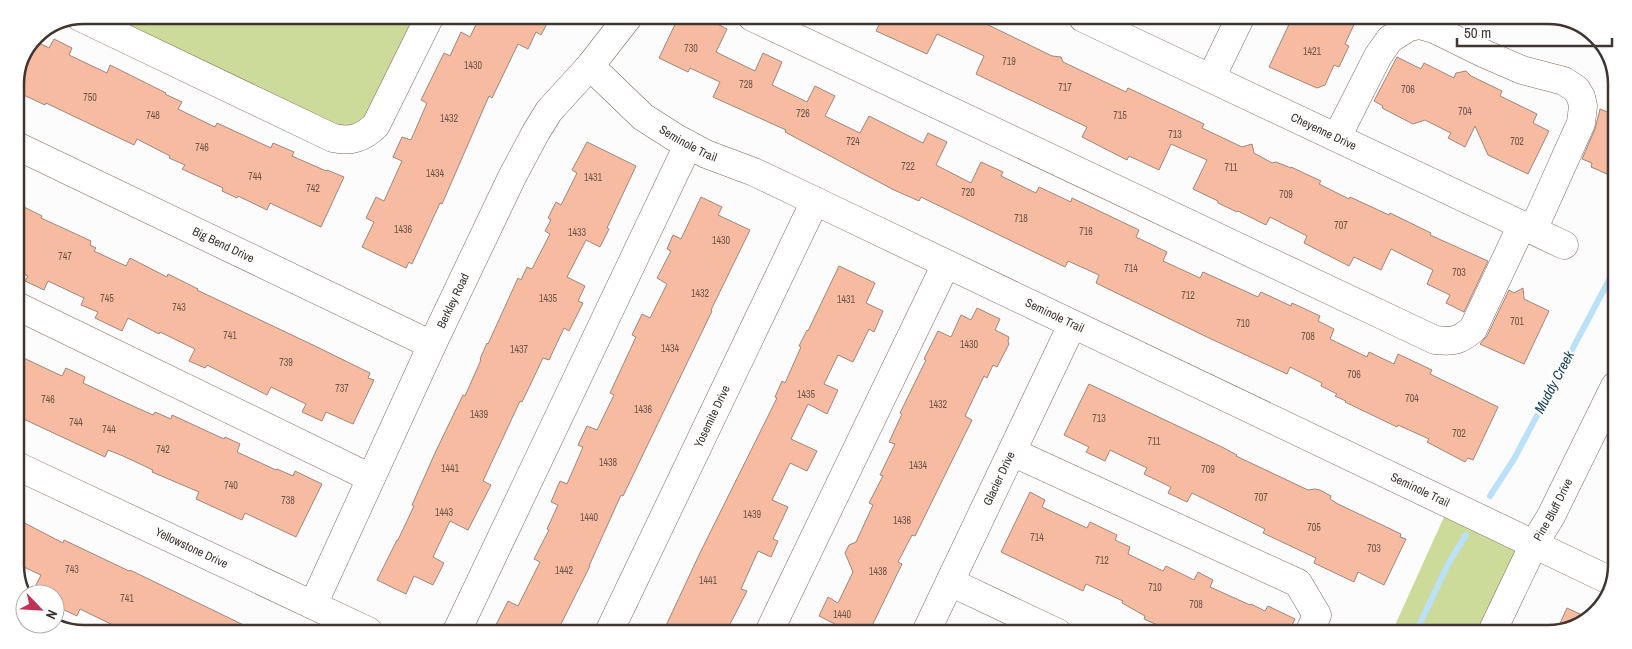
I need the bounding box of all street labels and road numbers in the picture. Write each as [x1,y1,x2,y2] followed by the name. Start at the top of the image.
[1288,109,1359,154] street label: Cheyenne Drive
[656,121,719,165] street label: Seminole Trail
[190,223,257,267] street label: Big Bend Drive
[433,271,473,331] street label: Berkley Road
[1022,294,1087,336] street label: Seminole Trail
[690,383,734,450] street label: Yosemite Drive
[979,449,1019,508] street label: Glacier Drive
[1388,469,1452,511] street label: Seminole Trail
[1530,476,1576,544] street label: Pine Bluff Drive
[152,524,230,572] street label: Yellowstone Drive

